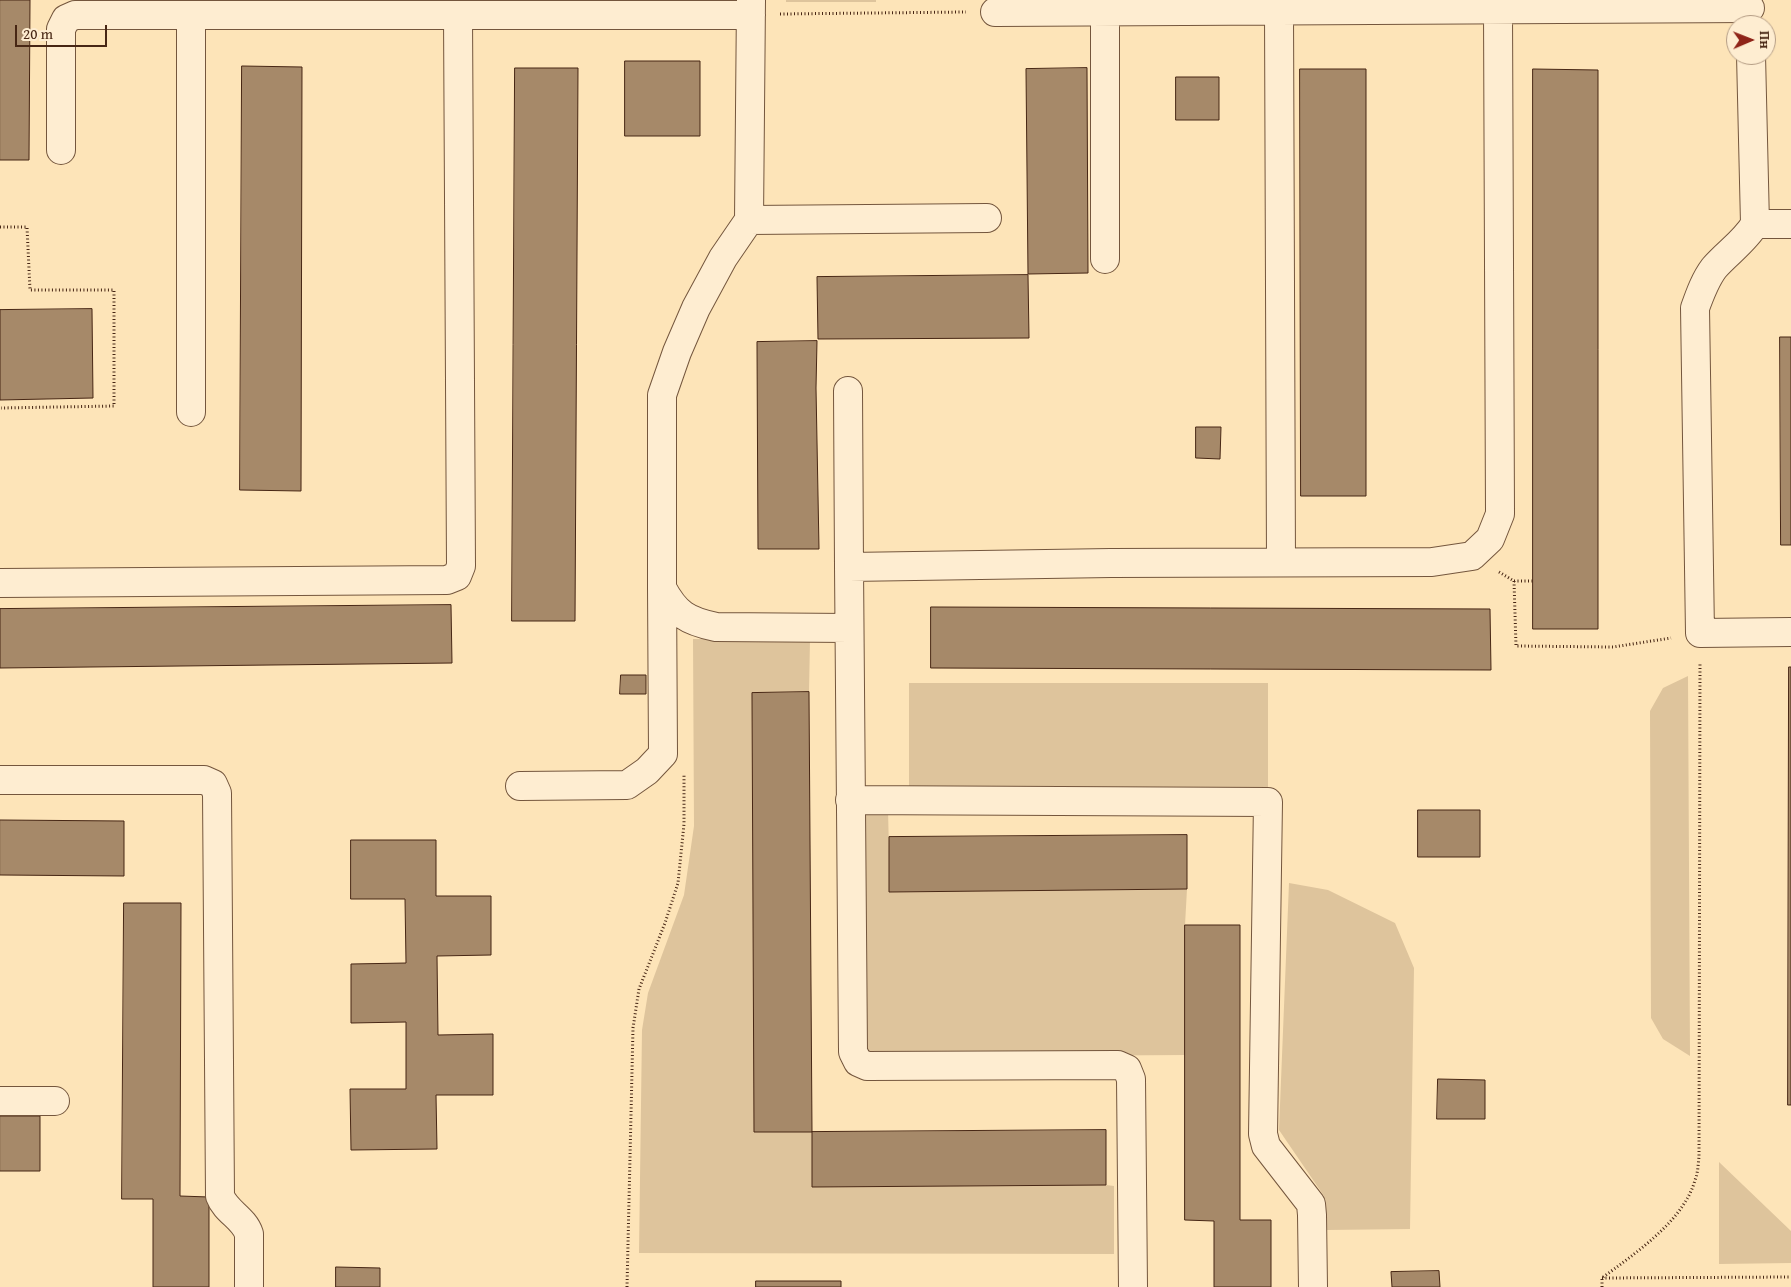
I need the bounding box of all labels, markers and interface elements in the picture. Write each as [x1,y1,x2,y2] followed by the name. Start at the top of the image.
[18,15,110,47] scale bar
[1726,15,1776,65] north arrow
[23,23,53,44] text: 20 m
[1755,31,1775,49] text: Пн

